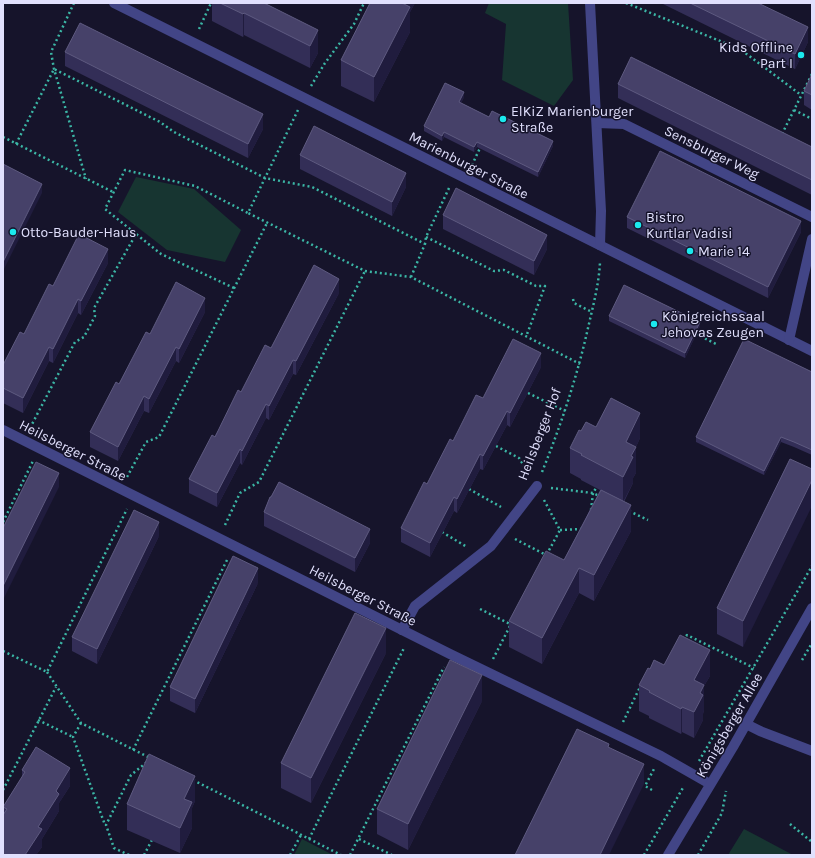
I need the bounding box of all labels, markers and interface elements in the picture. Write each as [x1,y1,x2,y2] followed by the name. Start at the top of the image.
[719,39,793,72] place label: Kids Offline Part I
[796,50,806,60] marker: Kids Offline Part I
[511,103,634,136] place label: ElKiZ Marienburger Straße
[498,114,508,124] marker: ElKiZ Marienburger Straße
[661,122,762,183] street label: Sensburger Weg
[406,128,531,203] street label: Marienburger Straße
[646,209,732,242] place label: Bistro Kurtlar Vadisi
[633,220,643,230] marker: Bistro Kurtlar Vadisi
[21,224,136,241] place label: Otto-Bauder-Haus
[8,227,18,237] marker: Otto-Bauder-Haus
[698,243,750,260] place label: Marie 14
[685,246,695,256] marker: Marie 14
[662,308,765,341] place label: Königreichssaal Jehovas Zeugen
[649,319,659,329] marker: Königreichssaal Jehovas Zeugen
[514,385,565,483] street label: Heilsberger Hof
[16,416,129,485] street label: Heilsberger Straße
[306,561,419,630] street label: Heilsberger Straße
[693,670,766,781] street label: Königsberger Allee

